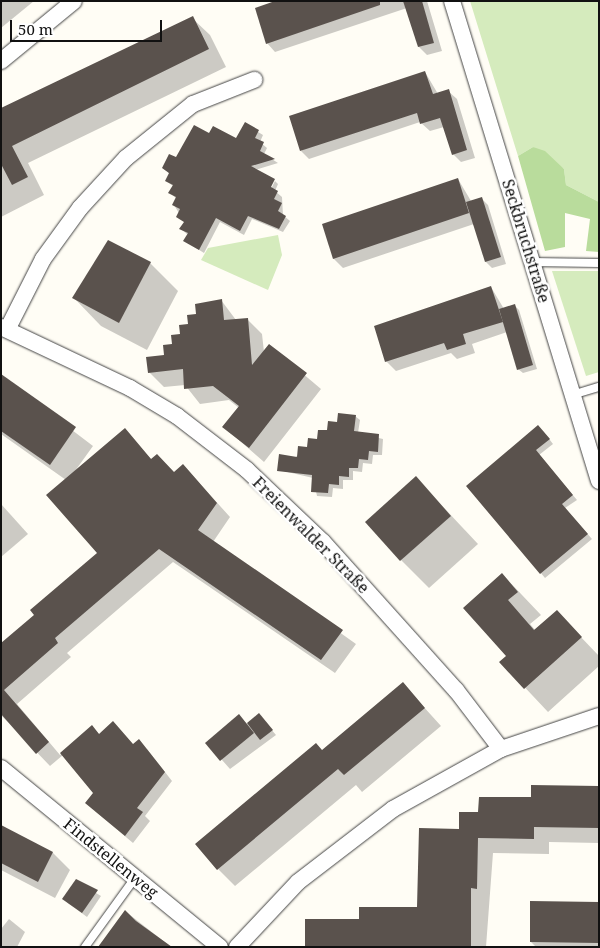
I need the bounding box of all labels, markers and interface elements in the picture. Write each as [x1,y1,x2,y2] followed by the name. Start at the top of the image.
[12,10,165,42] scale bar
[18,19,53,39] text: 50 m
[498,177,554,305] street label: Seckbruchstraße
[249,473,373,597] street label: Freienwalder Straße
[60,814,162,902] street label: Findstellenweg

